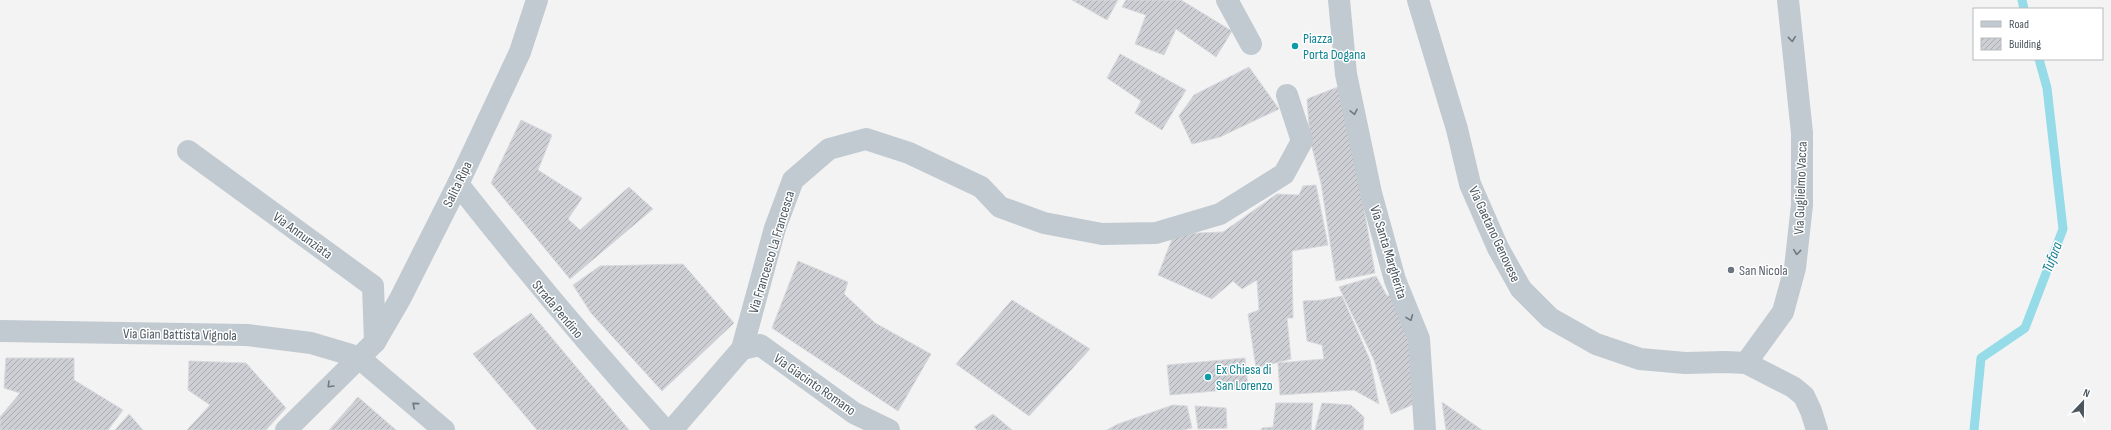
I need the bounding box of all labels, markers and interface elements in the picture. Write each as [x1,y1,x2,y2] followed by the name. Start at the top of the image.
[1973,8,2103,60] legend
[2009,17,2029,32] text: Road
[1303,30,1366,63] place label: Piazza Porta Dogana
[1787,36,1796,42] one-way arrow
[2009,37,2041,52] text: Building
[1290,41,1300,51] marker: Piazza Porta Dogana
[1349,109,1358,115] one-way arrow
[1790,141,1811,235] street label: Via Guglielmo Vacca
[439,158,476,210] street label: Salita Ripa
[1465,184,1524,285] street label: Via Gaetano Genovese
[745,189,798,315] street label: Via Francesco La Francesca
[1366,203,1411,301] street label: Via Santa Margherita
[270,208,336,263] street label: Via Annunziata
[2038,239,2067,275] water label: Tufara
[1793,249,1802,255] one-way arrow
[1739,262,1788,279] place label: San Nicola
[1726,265,1736,275] marker: San Nicola
[528,277,587,342] street label: Strada Pendino
[1405,313,1413,321] one-way arrow
[123,325,237,344] street label: Via Gian Battista Vignola
[770,350,859,419] street label: Via Giacinto Romano
[1216,361,1273,394] place label: Ex Chiesa di San Lorenzo
[1203,372,1213,382] marker: Ex Chiesa di San Lorenzo
[327,380,335,388] one-way arrow
[2063,382,2103,422] north arrow
[2081,386,2092,400] text: N
[412,402,419,409] one-way arrow

